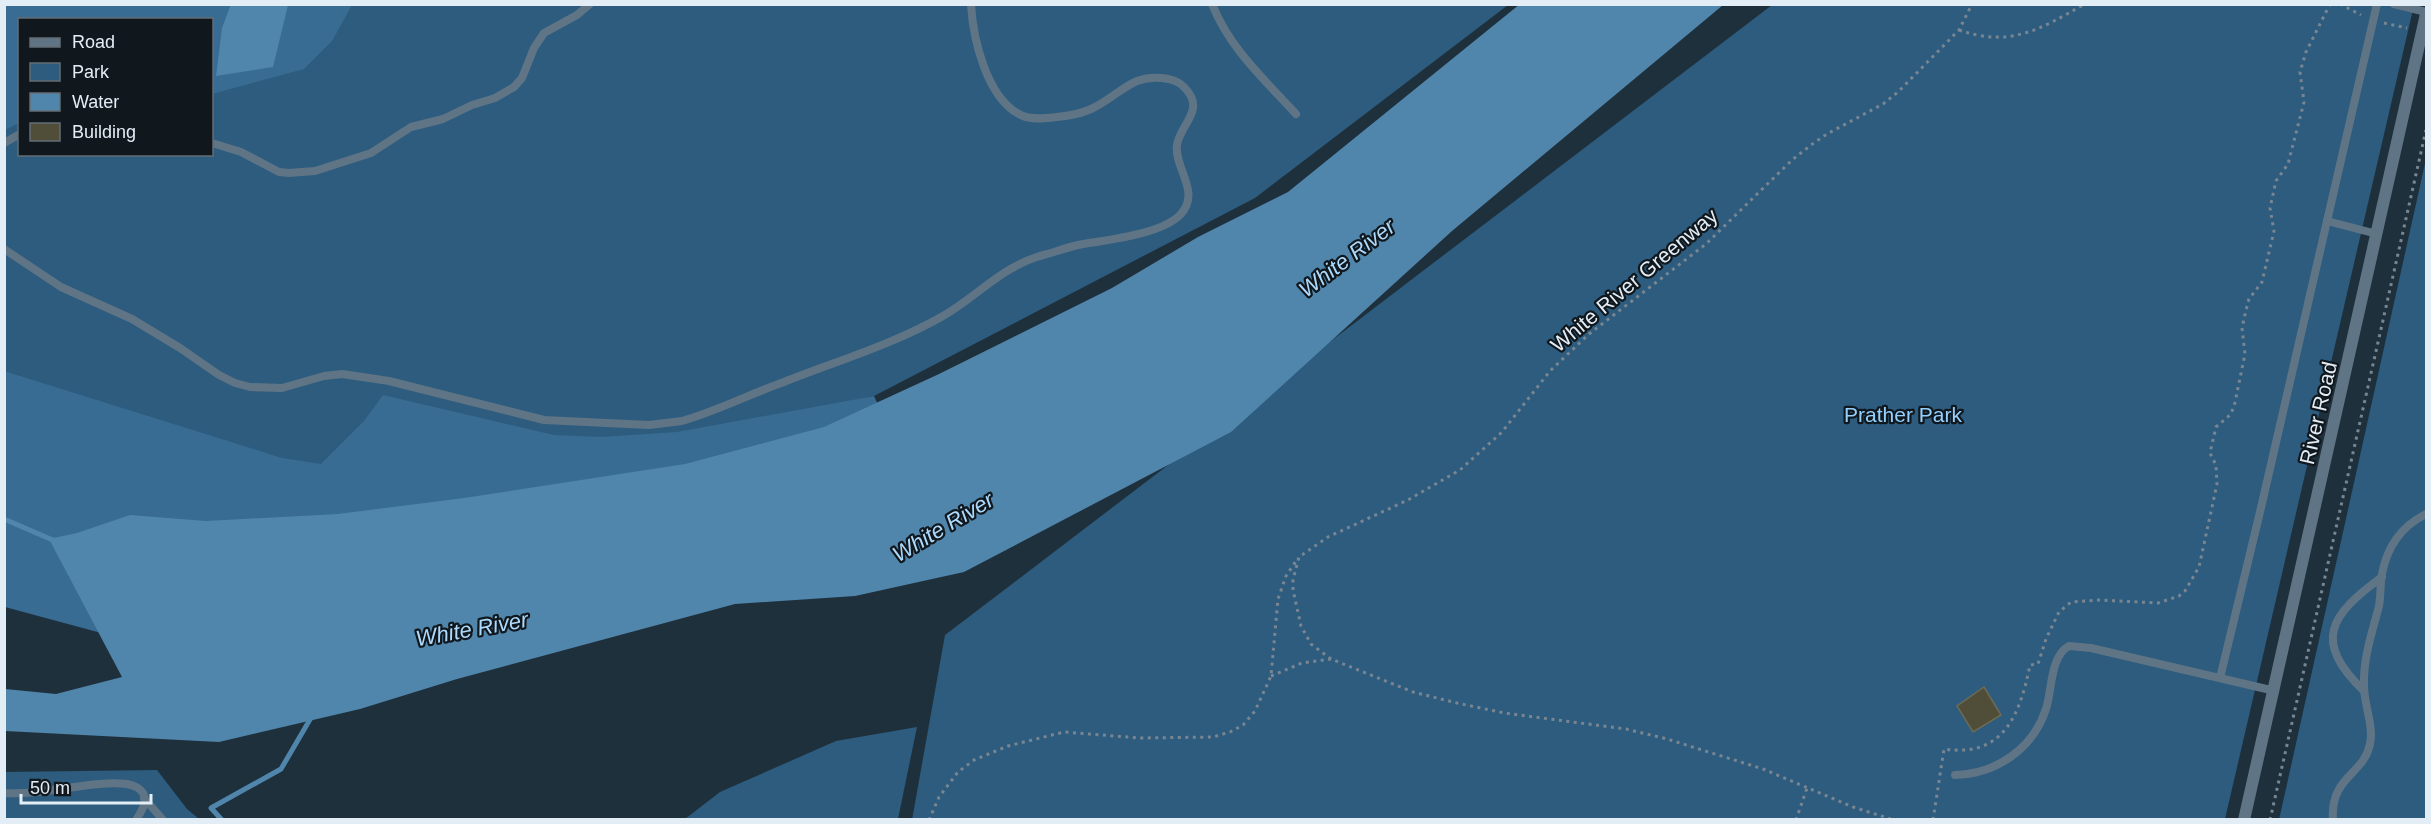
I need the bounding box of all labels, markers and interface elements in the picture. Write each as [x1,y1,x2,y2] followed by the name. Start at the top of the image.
[18,18,213,156] legend
[72,32,115,52] text: Road
[72,62,110,82] text: Park
[72,92,119,112] text: Water
[72,122,136,142] text: Building
[1546,203,1722,356] street label: White River Greenway
[1294,213,1401,302] water label: White River
[2295,359,2341,467] street label: River Road
[1844,403,1962,426] park label: Prather Park
[888,486,1000,567] water label: White River
[414,607,532,651] water label: White River
[21,767,152,805] scale bar
[30,778,70,798] text: 50 m

